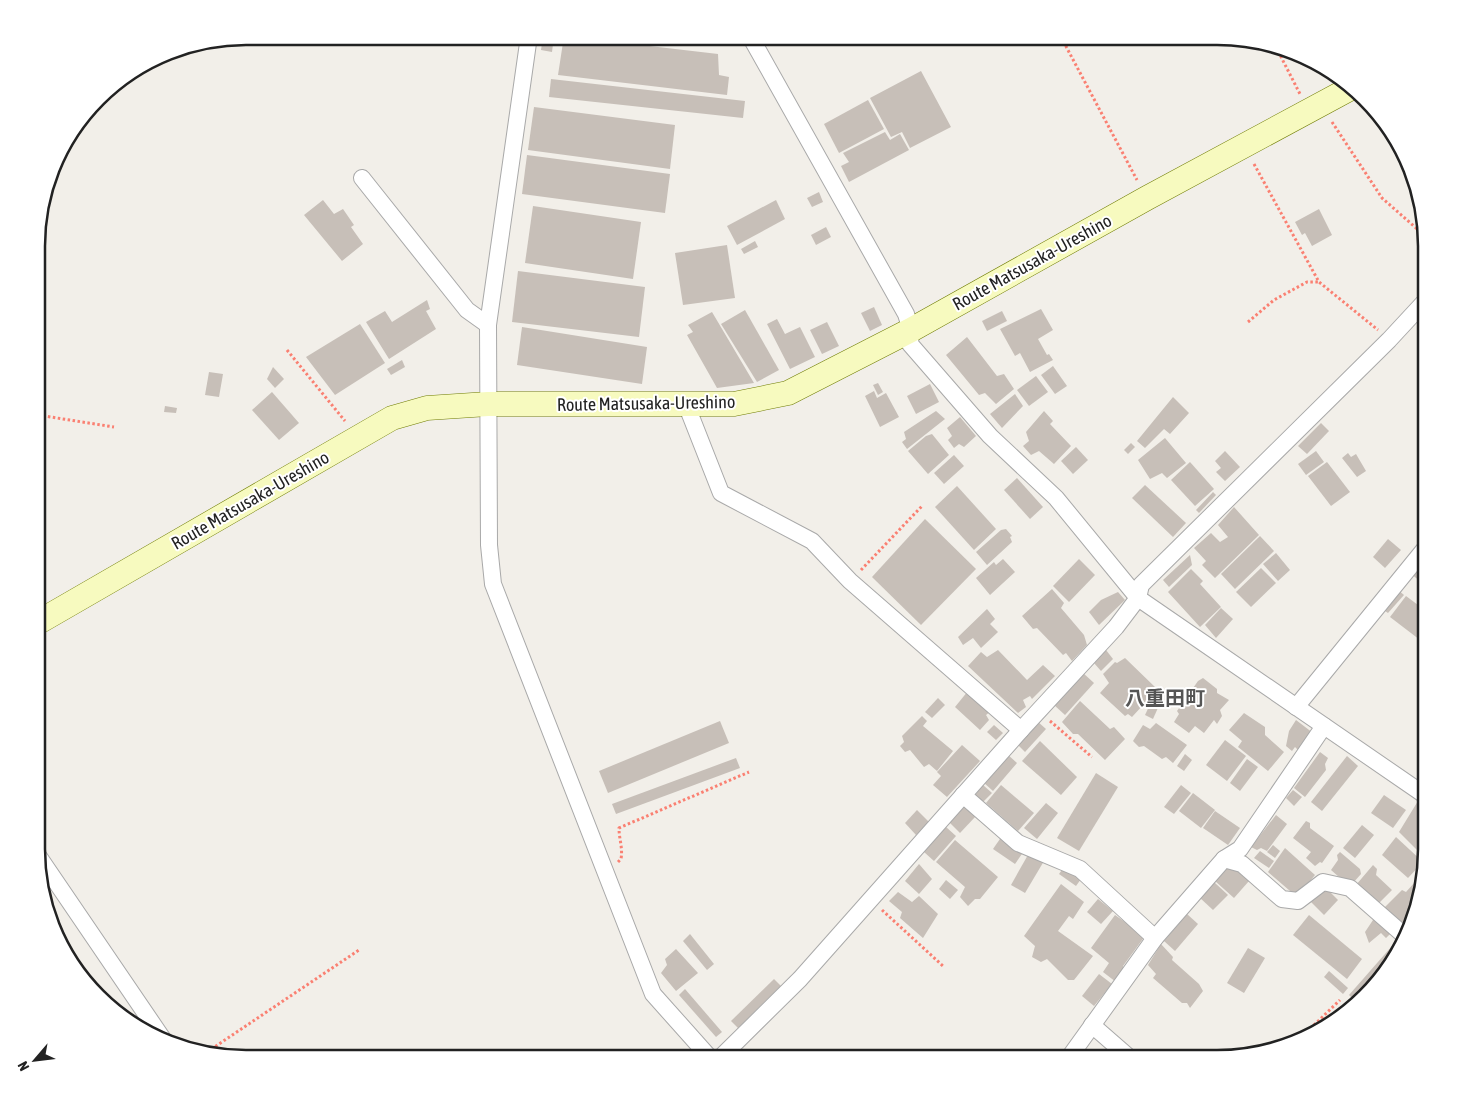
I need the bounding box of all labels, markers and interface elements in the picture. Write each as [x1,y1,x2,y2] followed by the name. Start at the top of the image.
[949,210,1115,314] street label: Route Matsusaka-Ureshino
[557,391,735,415] street label: Route Matsusaka-Ureshino
[167,446,333,554] street label: Route Matsusaka-Ureshino
[1125,686,1205,709] district label: 八重田町
[10,1035,60,1085] north arrow
[15,1059,33,1074] text: N

